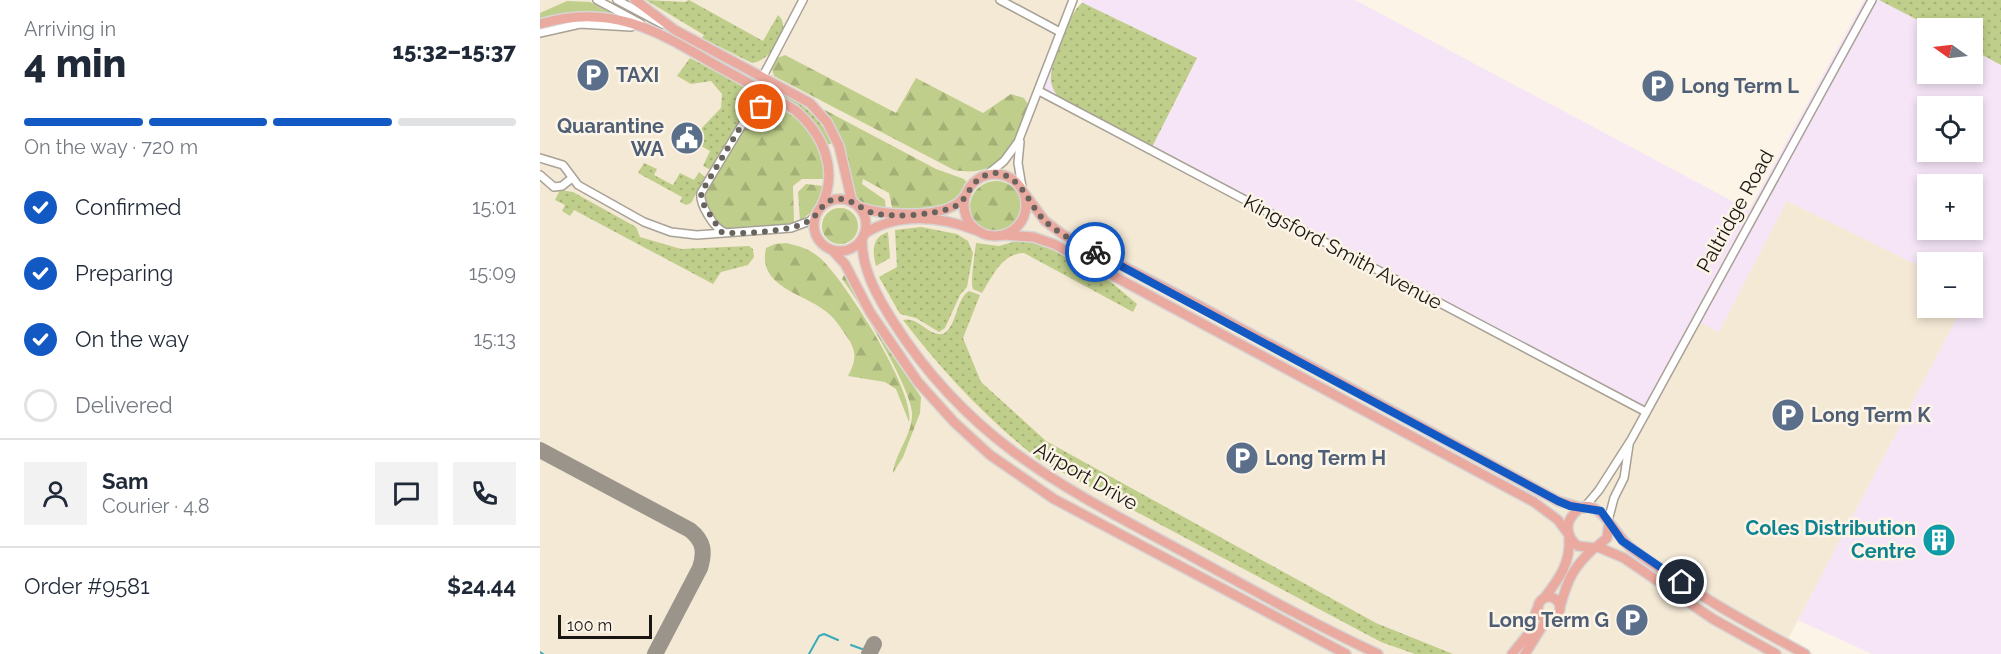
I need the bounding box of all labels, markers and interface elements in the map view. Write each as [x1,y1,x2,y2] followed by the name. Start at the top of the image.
[24,17,116,41] text: Arriving in
[1917,18,1983,84] north arrow
[1917,18,1983,318] map controls
[393,38,516,64] text: 15:32–15:37
[24,40,127,86] text: 4 min
[575,57,611,93] parking icon: TAXI
[616,63,659,87] place label: TAXI
[1640,68,1676,104] parking icon: Long Term L
[1681,74,1799,98] place label: Long Term L
[735,81,786,132] pin
[744,90,777,123] icon: bag
[1917,96,1983,162] button: locate
[557,114,665,161] place label: Quarantine WA
[669,120,705,156] public building icon: Quarantine WA
[24,135,198,159] text: On the way · 720 m
[1691,146,1779,276] street label: Paltridge Road
[1917,174,1983,240] button: +
[1240,189,1447,315] street label: Kingsford Smith Avenue
[24,191,57,224] icon: check
[75,194,182,220] text: Confirmed
[472,195,516,219] text: 15:01
[1065,222,1125,282] courier
[1079,236,1112,269] icon: bike
[1917,252,1983,318] button: −
[24,257,57,290] icon: check
[75,260,173,286] text: Preparing
[469,261,516,285] text: 15:09
[24,323,57,356] icon: check
[75,326,189,352] text: On the way
[474,327,516,351] text: 15:13
[75,392,173,418] text: Delivered
[1770,397,1806,433] parking icon: Long Term K
[1811,403,1931,427] place label: Long Term K
[1030,437,1142,515] street label: Airport Drive
[1224,440,1260,476] parking icon: Long Term H
[1265,446,1386,470] place label: Long Term H
[24,462,87,525] button: person
[375,462,438,525] button: chat
[453,462,516,525] button: phone
[102,468,149,494] text: Sam
[102,494,210,518] text: Courier · 4.8
[1746,516,1916,563] place label: Coles Distribution Centre
[1921,522,1957,558] building icon: Coles Distribution Centre
[1656,556,1707,607] pin
[1665,565,1698,598] icon: home
[24,573,150,599] text: Order #9581
[447,573,516,599] text: $24.44
[1614,602,1650,638] parking icon: Long Term G
[1488,608,1609,632] place label: Long Term G
[558,612,652,640] scale bar
[567,616,612,635] text: 100 m

